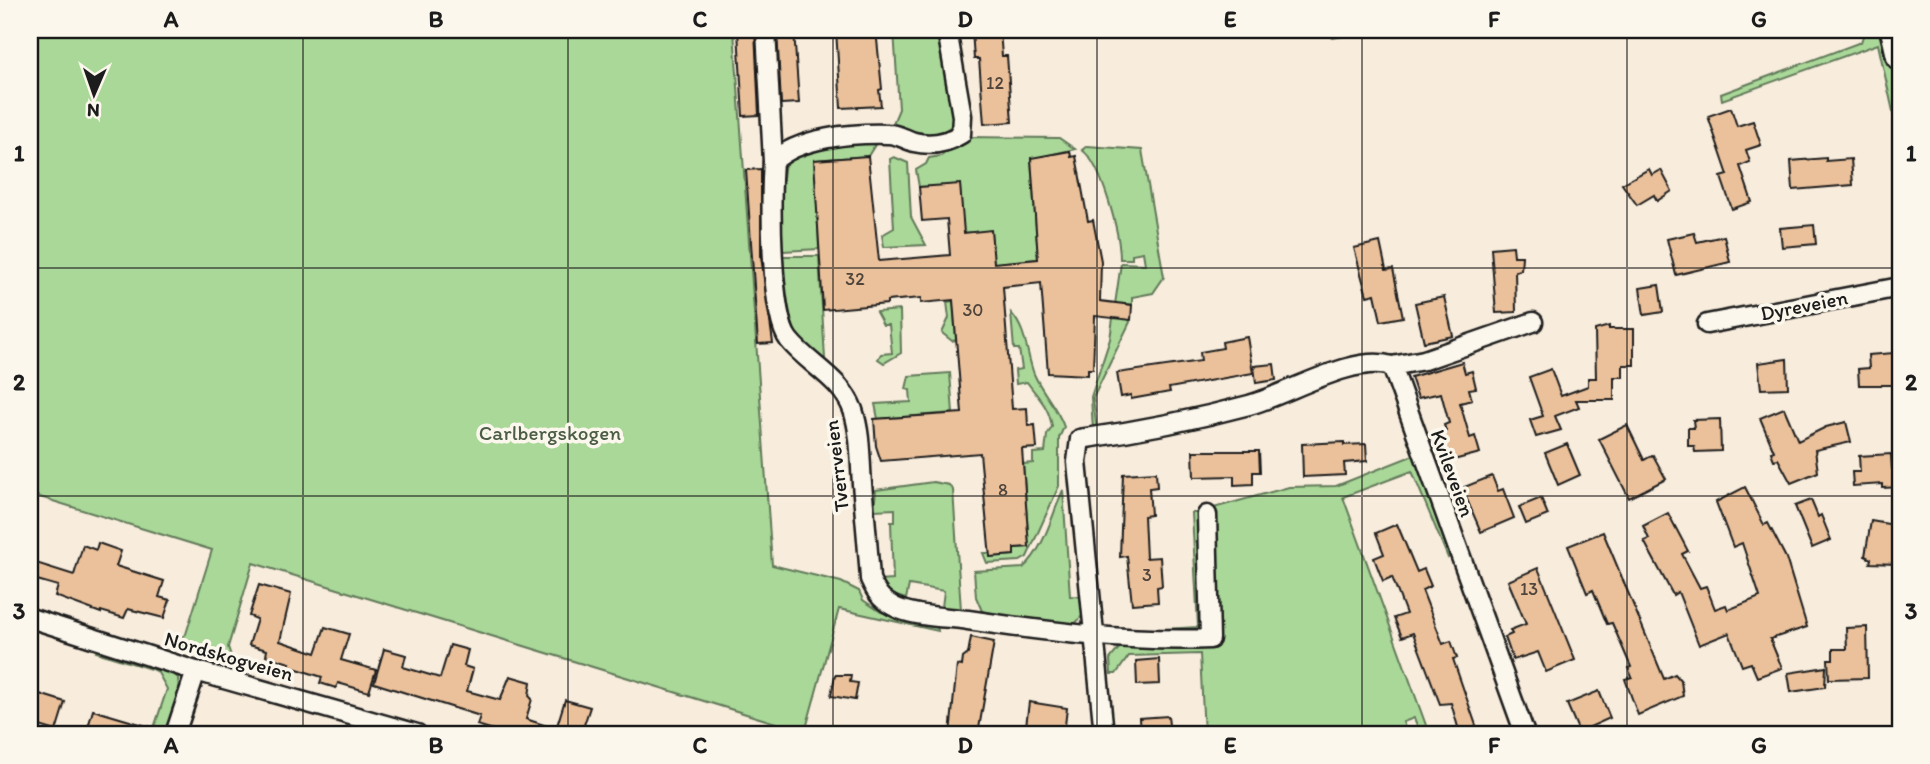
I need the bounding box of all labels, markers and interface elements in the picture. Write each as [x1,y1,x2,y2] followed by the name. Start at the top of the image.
[163,5,179,33] text: A
[429,5,444,33] text: B
[693,5,708,33] text: C
[957,5,973,33] text: D
[1224,5,1237,33] text: E
[1488,5,1501,33] text: F
[1751,5,1767,33] text: G
[60,60,130,130] north arrow
[986,72,1004,94] house number: 12
[87,99,100,122] text: N
[14,139,25,167] text: 1
[1906,139,1917,167] text: 1
[845,268,865,290] house number: 32
[1758,284,1850,326] street label: Dyreveien
[963,299,983,321] house number: 30
[13,368,26,396] text: 2
[1905,368,1918,396] text: 2
[818,419,854,513] street label: Tverrveien
[479,420,621,445] park label: Carlbergskogen
[1426,426,1480,520] street label: Kvileveien
[998,479,1008,501] house number: 8
[1142,564,1152,586] house number: 3
[1520,578,1538,600] house number: 13
[13,597,26,625] text: 3
[1905,597,1918,625] text: 3
[162,626,297,686] street label: Nordskogveien
[163,731,179,759] text: A
[429,731,444,759] text: B
[693,731,708,759] text: C
[957,731,973,759] text: D
[1224,731,1237,759] text: E
[1488,731,1501,759] text: F
[1751,731,1767,759] text: G

